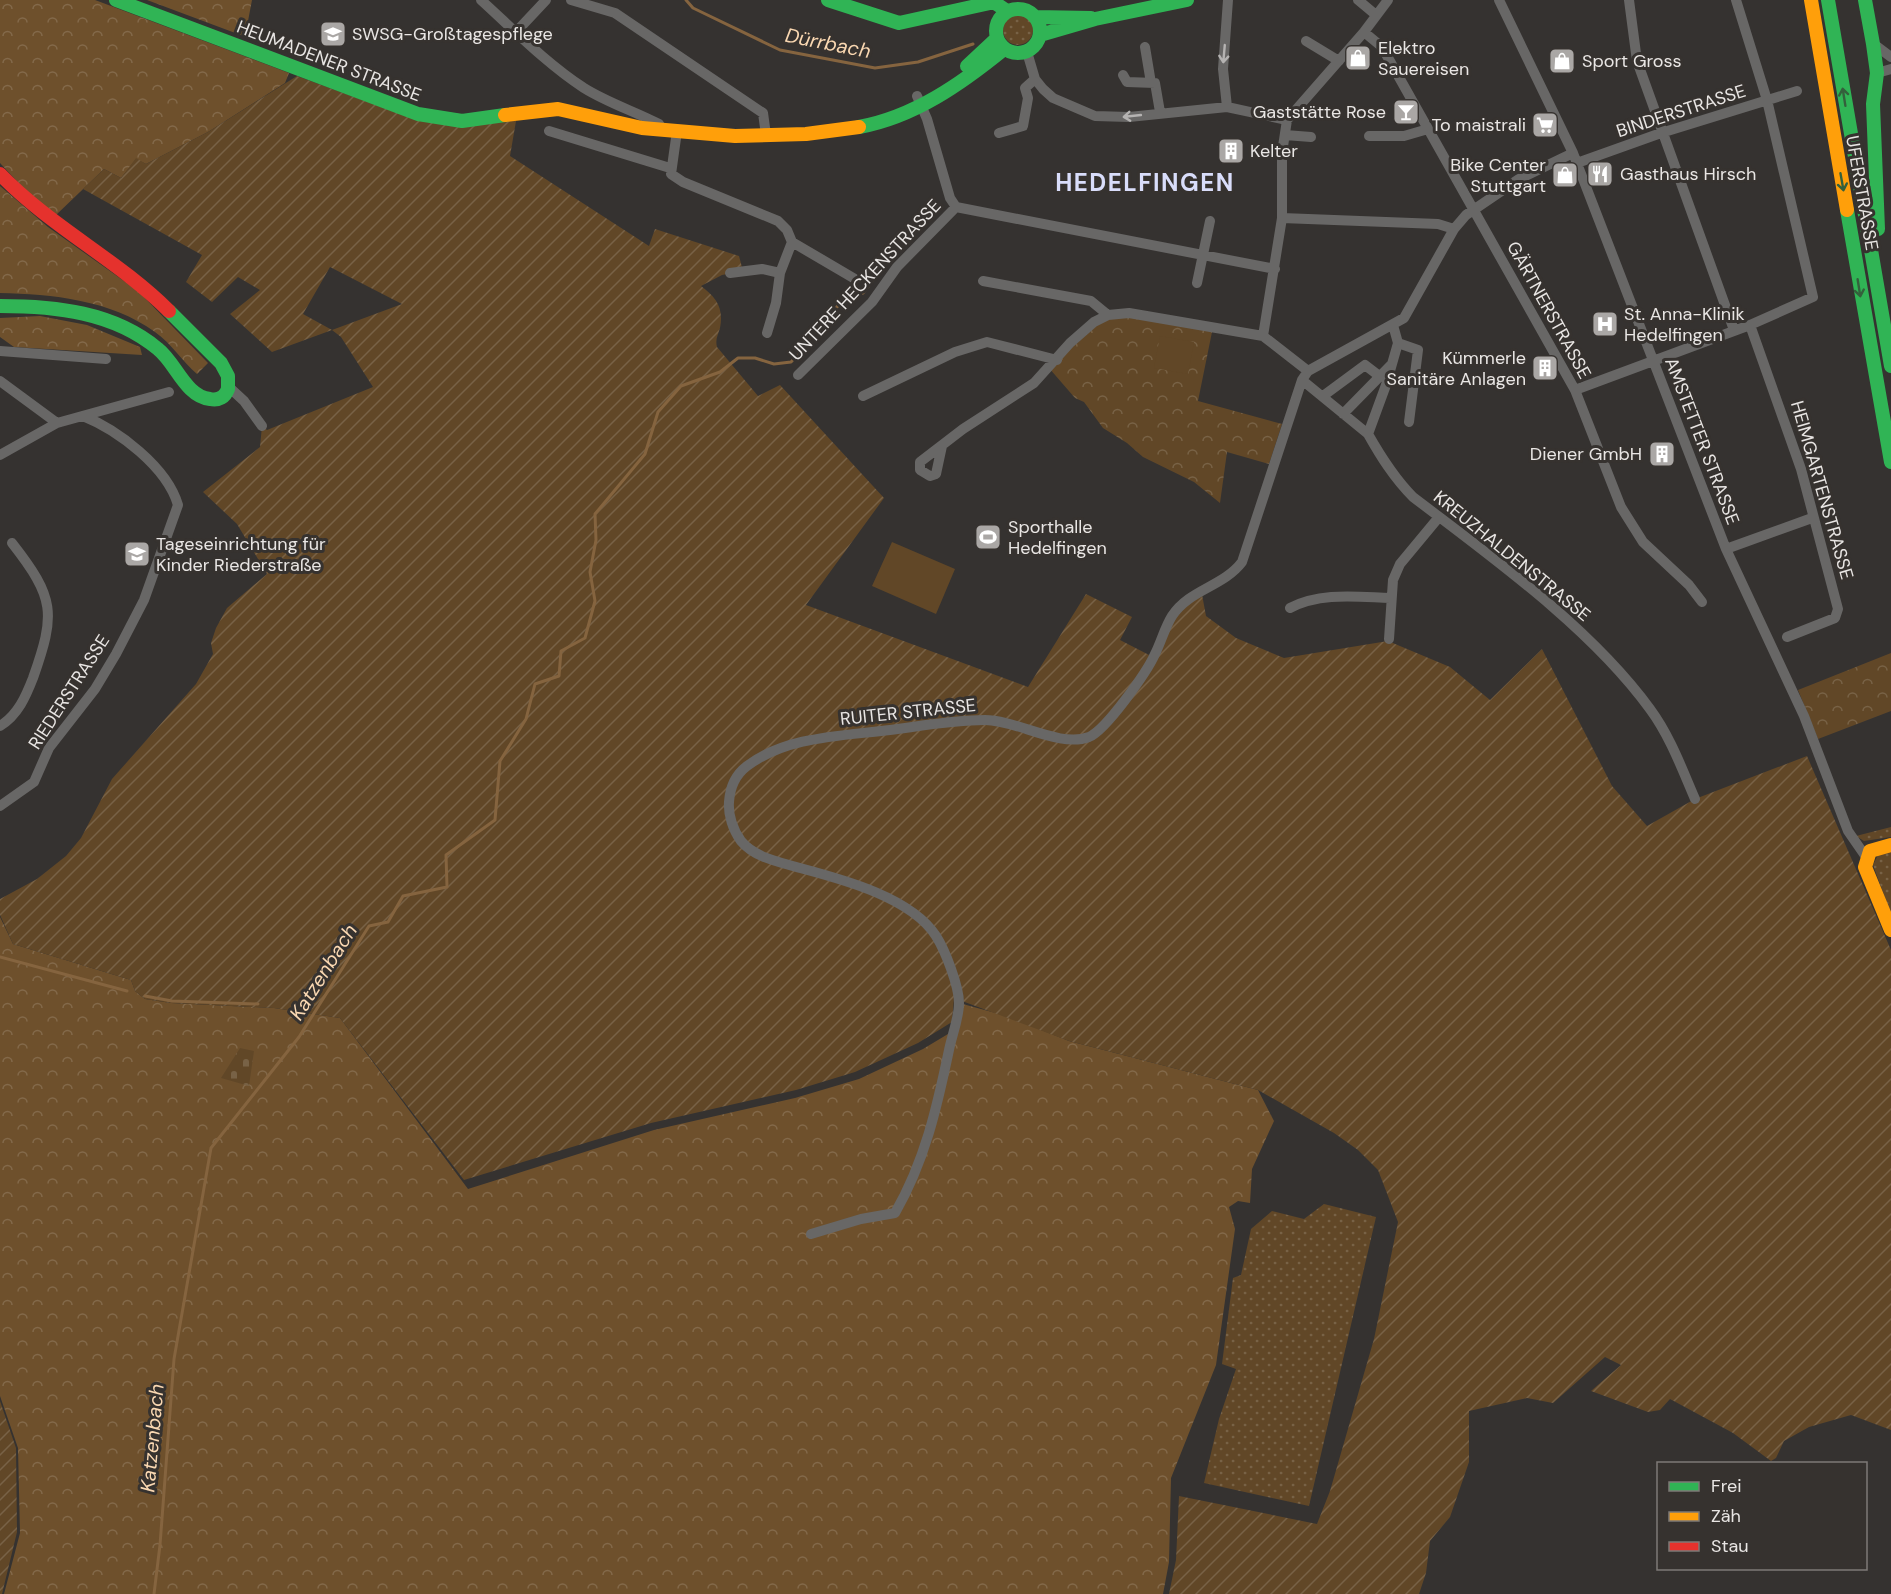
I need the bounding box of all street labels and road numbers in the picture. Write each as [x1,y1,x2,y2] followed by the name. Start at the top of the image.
[233,15,425,107] street label: HEUMADENER STRASSE
[1613,79,1749,143] street label: BINDERSTRASSE
[1840,134,1884,252] street label: UFERSTRASSE
[784,194,946,366] street label: UNTERE HECKENSTRASSE
[1501,237,1597,383] street label: GÄRTNERSTRASSE
[1659,354,1745,528] street label: AMSTETTER STRASSE
[1785,398,1859,582] street label: HEIMGARTENSTRASSE
[1428,485,1596,627] street label: KREUZHALDENSTRASSE
[23,630,115,754] street label: RIEDERSTRASSE
[839,693,977,731] street label: RUITER STRASSE

